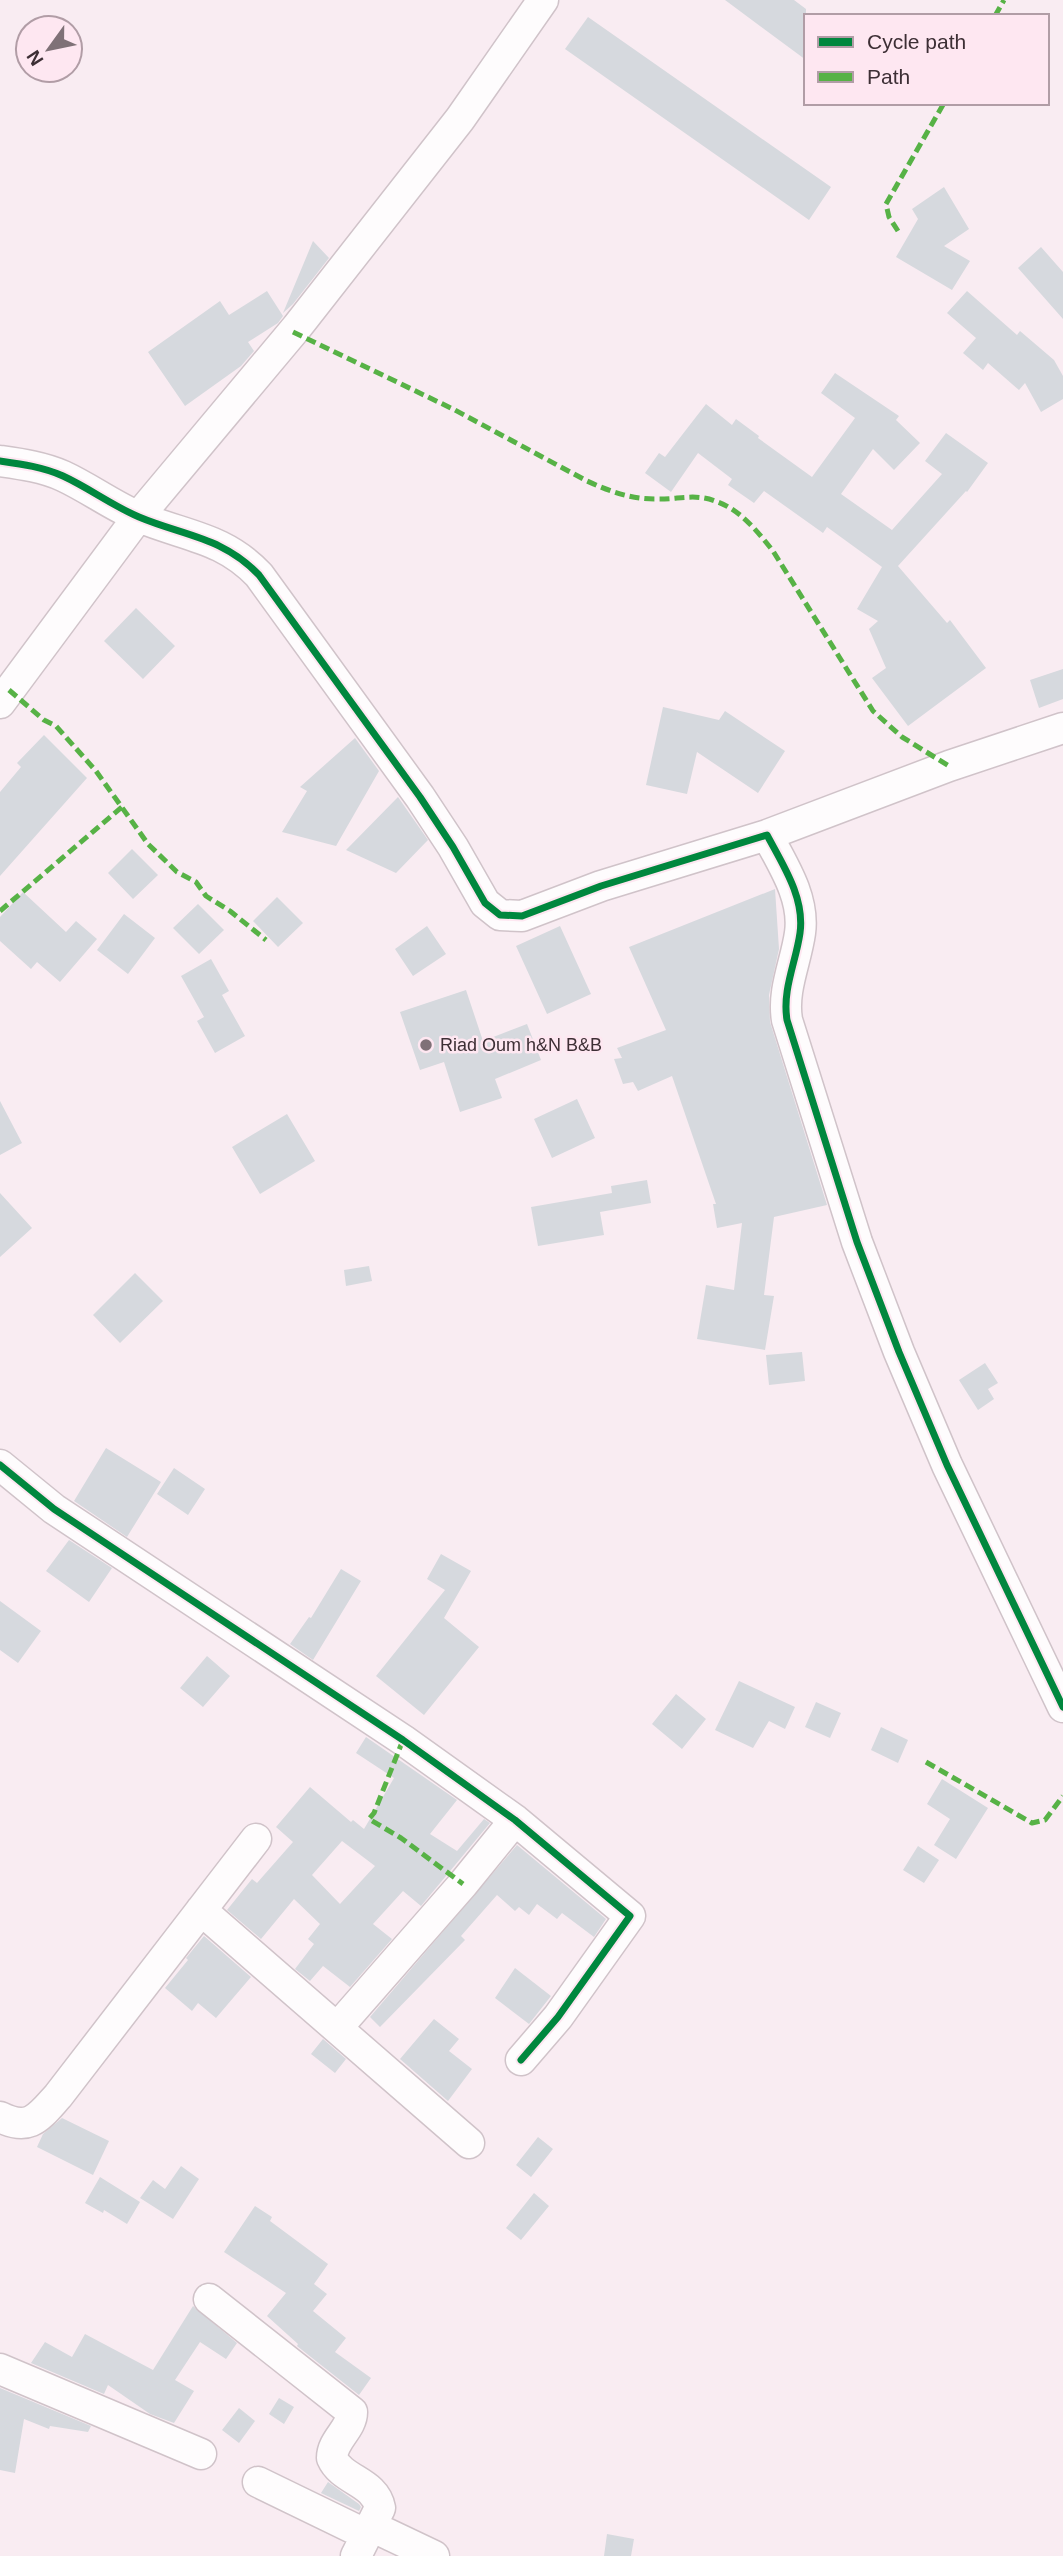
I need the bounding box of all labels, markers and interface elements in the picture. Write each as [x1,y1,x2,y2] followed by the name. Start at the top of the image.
[14,14,84,84] north arrow
[804,14,1049,105] legend
[867,30,966,53] text: Cycle path
[23,47,48,69] text: N
[867,65,910,88] text: Path
[440,1035,602,1055] place label: Riad Oum h&N B&B
[418,1037,434,1053] marker: Riad Oum h&N B&B

